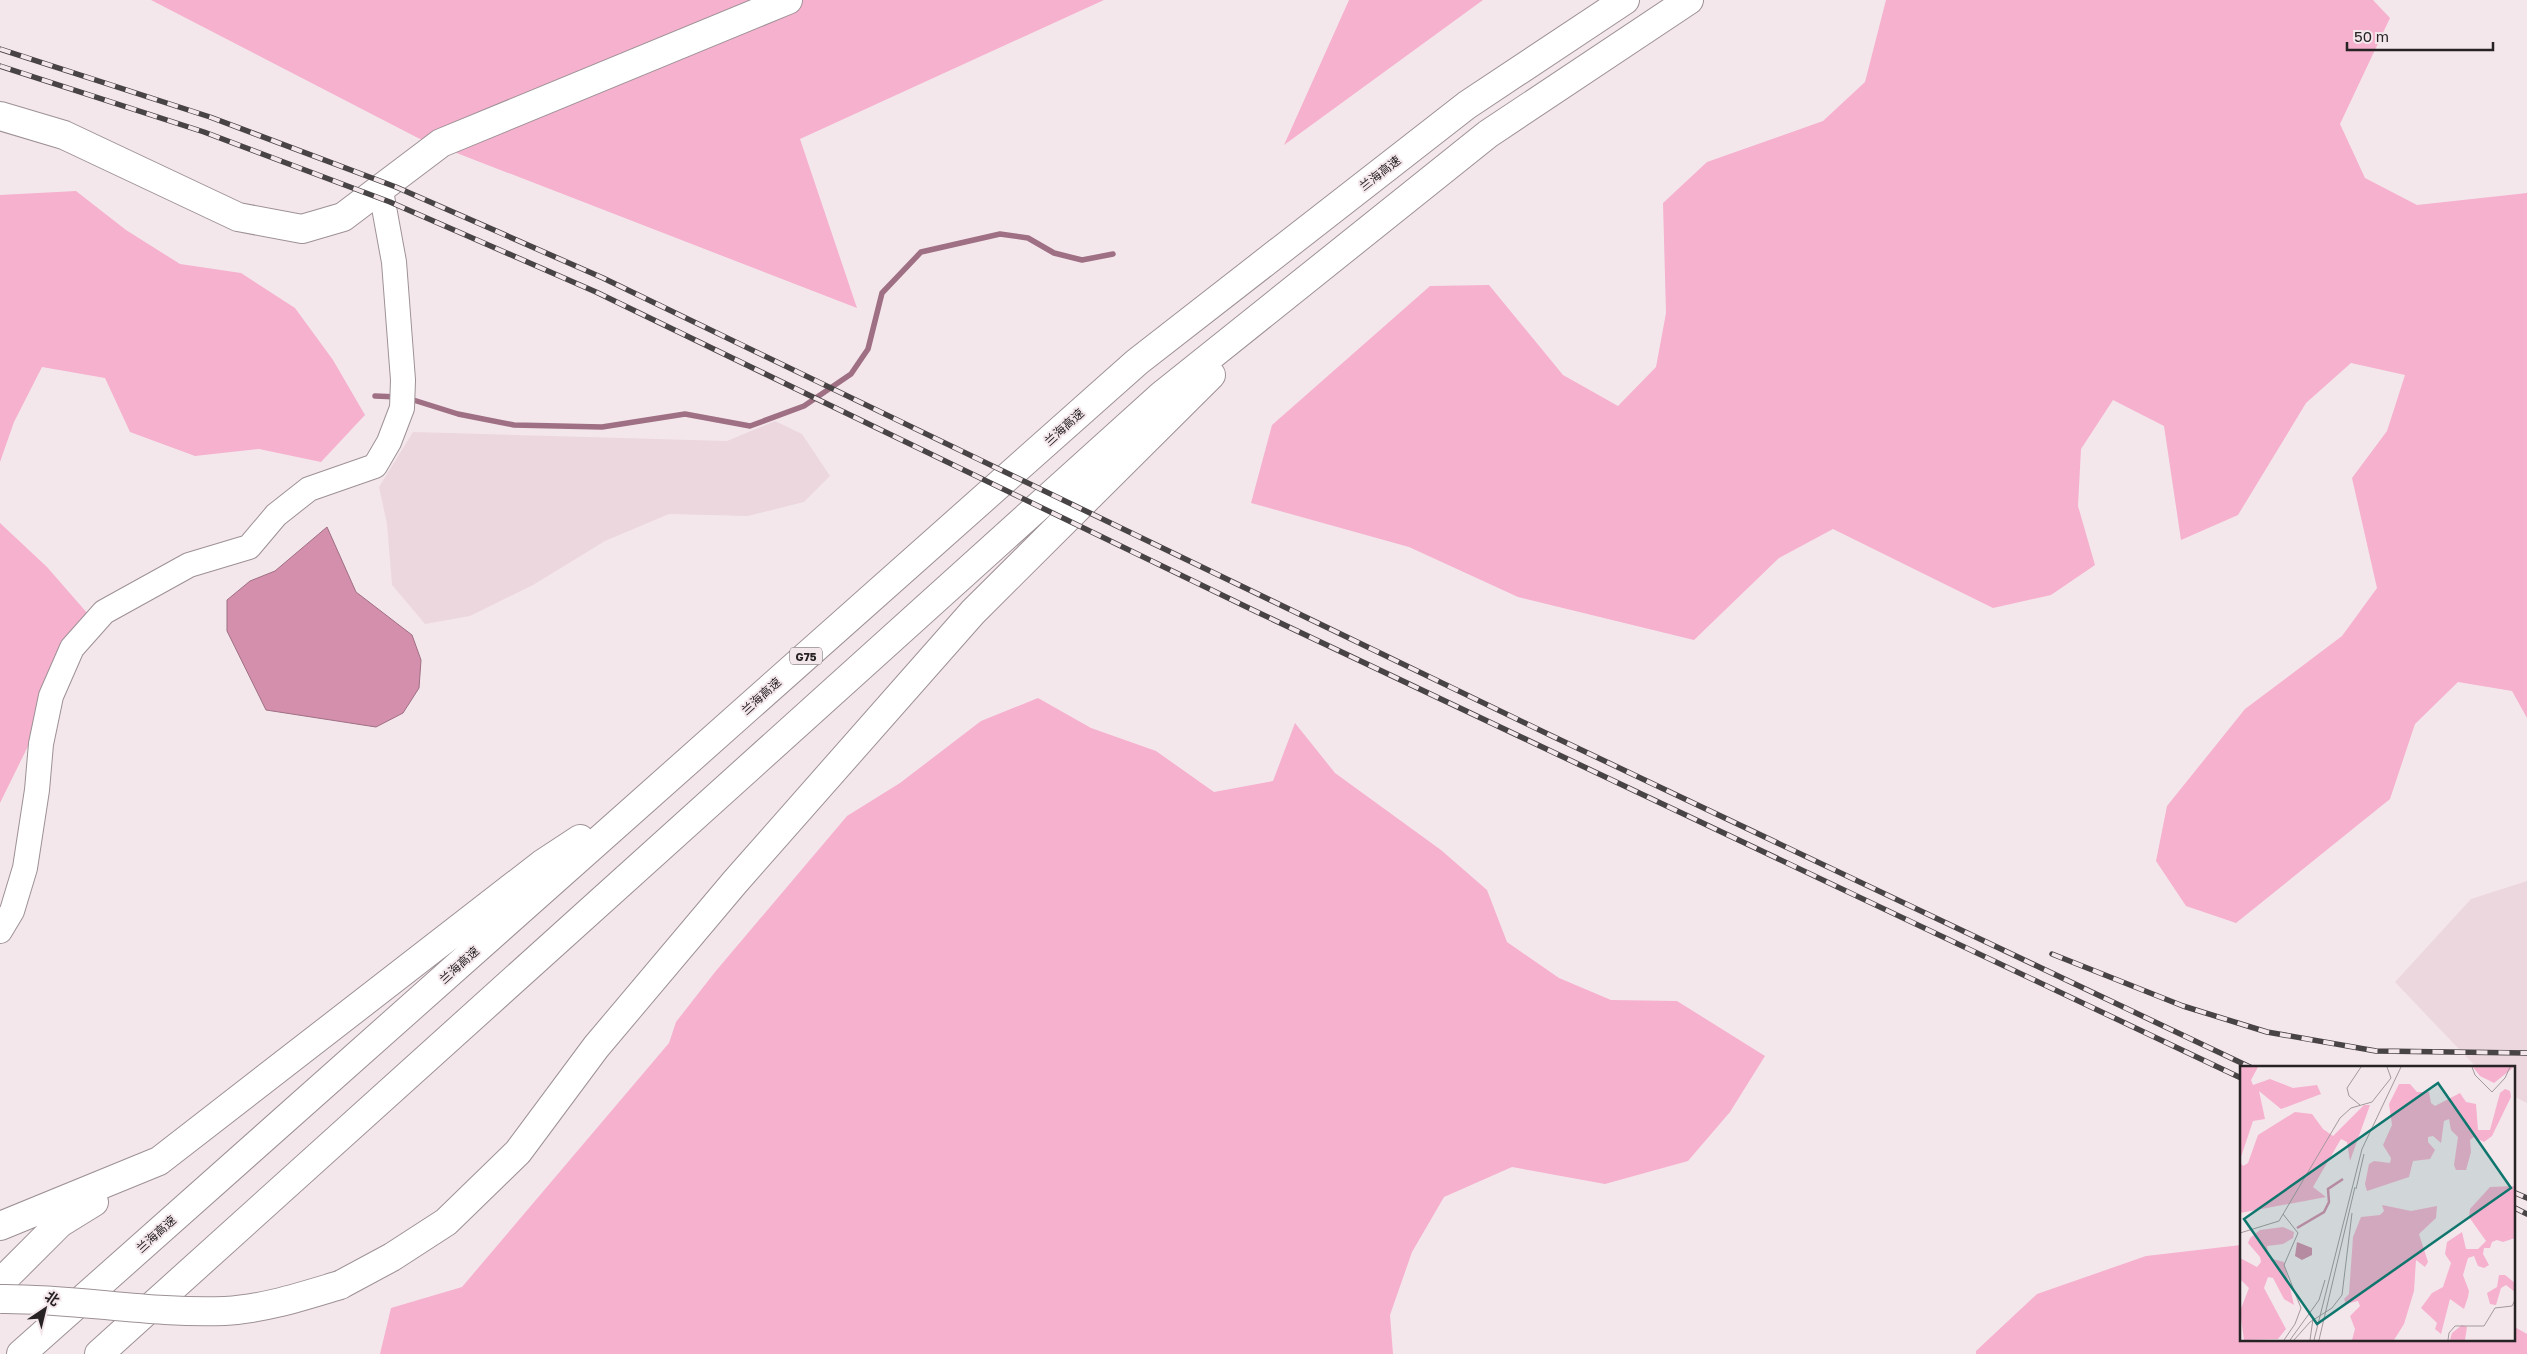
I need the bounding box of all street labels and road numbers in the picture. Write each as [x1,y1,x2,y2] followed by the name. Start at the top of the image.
[1356,152,1404,194] street label: 兰海高速
[1041,405,1087,449] street label: 兰海高速
[790,648,822,664] road number: G75
[738,674,784,718] street label: 兰海高速
[436,943,482,987] street label: 兰海高速
[133,1212,179,1256] street label: 兰海高速

